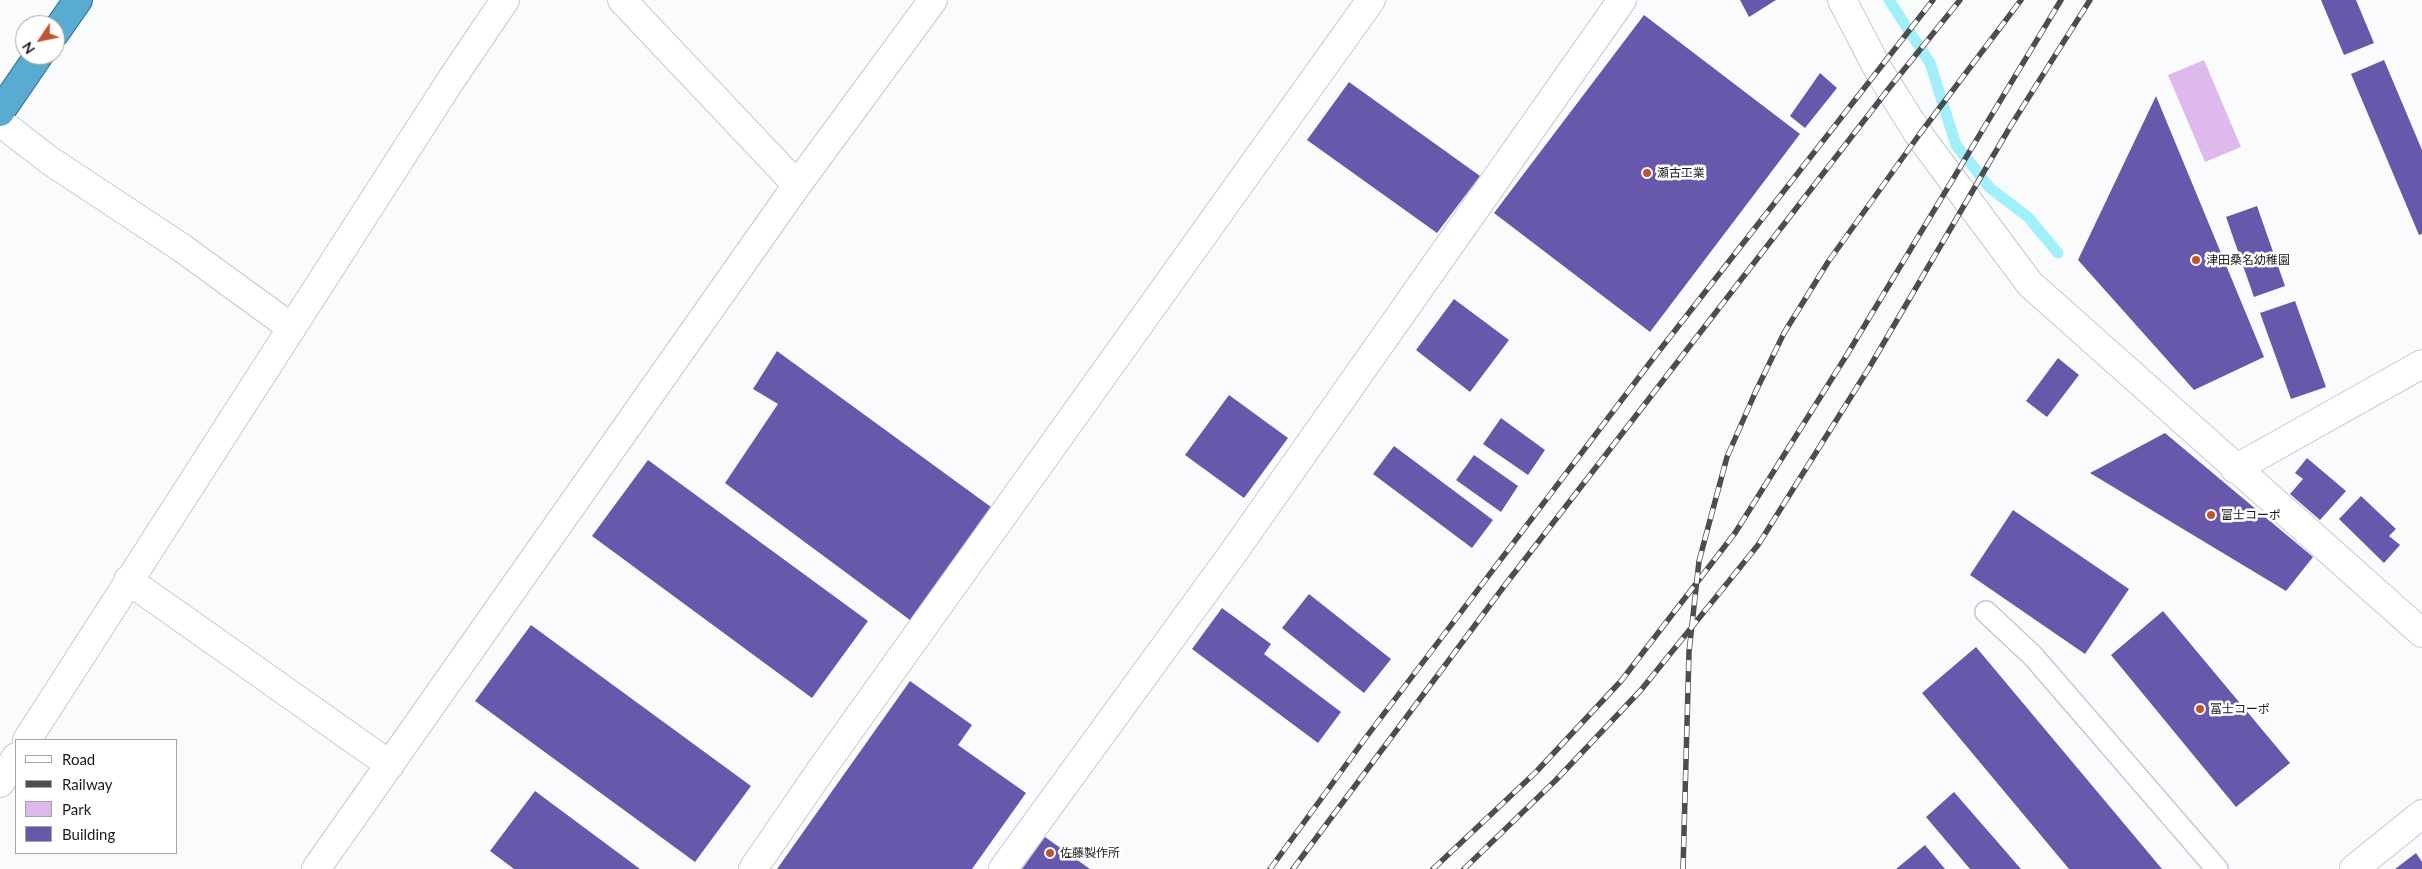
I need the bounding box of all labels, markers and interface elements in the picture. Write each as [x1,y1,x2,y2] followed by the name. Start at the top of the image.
[15,15,65,65] north arrow
[18,39,38,57] text: N
[1657,166,1705,180] place label: 瀬古工業
[1641,167,1653,179] marker: 瀬古工業
[2206,253,2290,267] place label: 津田桑名幼稚園
[2190,254,2202,266] marker: 津田桑名幼稚園
[2221,508,2281,522] place label: 富士コーポ
[2205,509,2217,521] marker: 富士コーポ
[2210,702,2270,716] place label: 冨士コーポ
[2194,703,2206,715] marker: 冨士コーポ
[15,739,178,854] legend
[62,750,95,768] text: Road
[62,775,113,793] text: Railway
[62,800,91,818] text: Park
[62,825,115,843] text: Building
[1060,846,1120,860] place label: 佐藤製作所
[1044,847,1056,859] marker: 佐藤製作所

